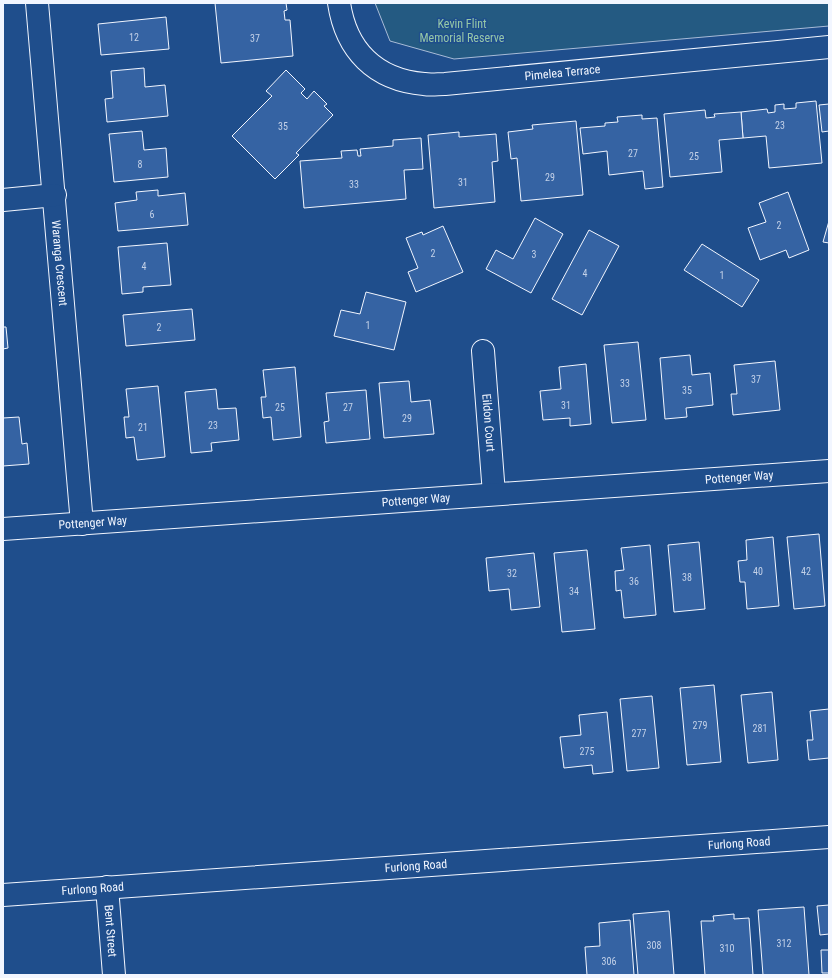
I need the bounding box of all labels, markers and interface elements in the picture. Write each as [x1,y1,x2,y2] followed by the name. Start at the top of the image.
[420,17,505,45] park label: Kevin Flint Memorial Reserve
[129,32,139,43] house number: 12
[250,33,260,44] house number: 37
[524,62,601,83] street label: Pimelea Terrace
[775,120,785,131] house number: 23
[278,121,288,132] house number: 35
[628,148,638,159] house number: 27
[689,151,699,162] house number: 25
[138,159,143,170] house number: 8
[545,172,555,183] house number: 29
[458,177,468,188] house number: 31
[349,179,359,190] house number: 33
[150,209,155,220] house number: 6
[49,220,70,307] street label: Waranga Crescent
[777,220,782,231] house number: 2
[431,248,436,259] house number: 2
[532,249,537,260] house number: 3
[142,261,147,272] house number: 4
[583,268,588,279] house number: 4
[720,270,724,281] house number: 1
[366,320,370,331] house number: 1
[157,322,162,333] house number: 2
[751,374,761,385] house number: 37
[620,378,630,389] house number: 33
[682,385,692,396] house number: 35
[479,393,498,453] street label: Eildon Court
[561,400,571,411] house number: 31
[275,402,285,413] house number: 25
[343,402,353,413] house number: 27
[402,413,412,424] house number: 29
[208,420,218,431] house number: 23
[138,422,148,433] house number: 21
[704,468,774,487] street label: Pottenger Way
[381,491,451,509] street label: Pottenger Way
[58,513,128,532] street label: Pottenger Way
[753,566,763,577] house number: 40
[801,566,811,577] house number: 42
[507,568,517,579] house number: 32
[682,572,692,583] house number: 38
[629,576,639,587] house number: 36
[569,586,579,597] house number: 34
[693,720,707,731] house number: 279
[753,723,767,734] house number: 281
[632,728,646,739] house number: 277
[580,746,594,757] house number: 275
[708,834,771,852] street label: Furlong Road
[384,857,448,875] street label: Furlong Road
[61,880,125,898] street label: Furlong Road
[101,904,120,958] street label: Bent Street
[777,938,791,949] house number: 312
[647,940,661,951] house number: 308
[720,943,734,954] house number: 310
[602,956,616,967] house number: 306

